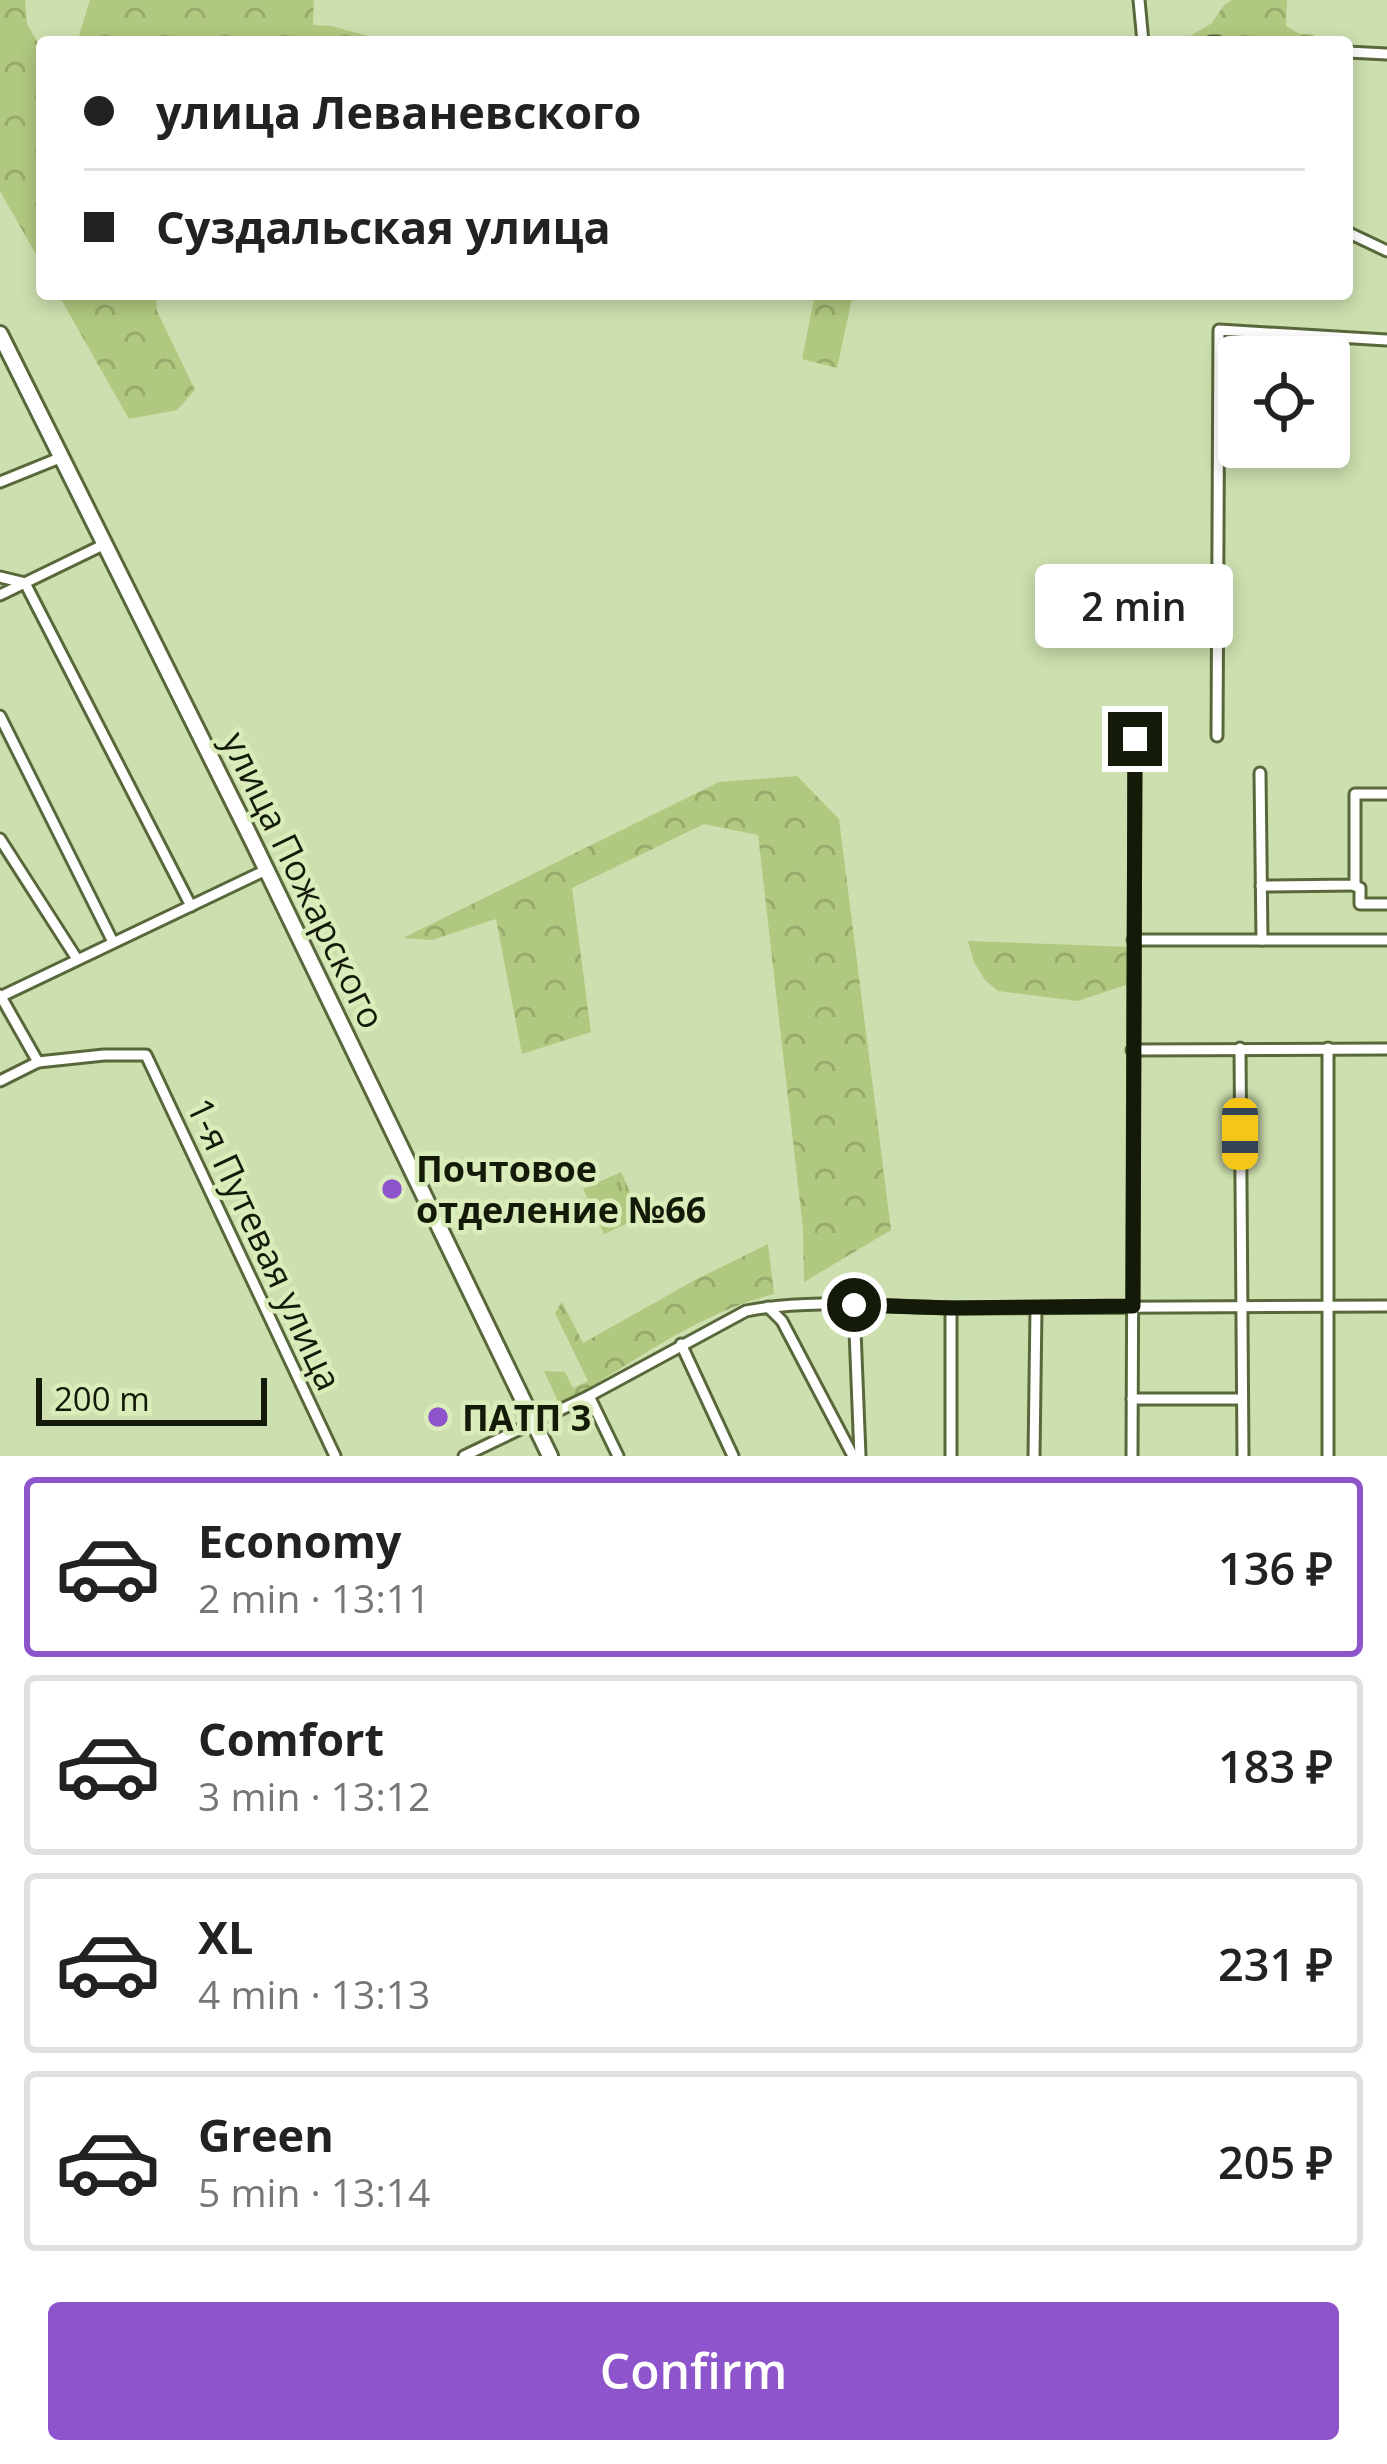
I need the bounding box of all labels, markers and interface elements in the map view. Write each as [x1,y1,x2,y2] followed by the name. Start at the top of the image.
[156,81,641,142] text: улица Леваневского
[156,196,611,257] text: Суздальская улица
[1218,336,1350,468] map controls
[1218,336,1350,468] button: locate
[1036,565,1234,649] callout: 2 min
[1081,579,1187,632] text: 2 min
[1108,712,1162,766] route end
[211,723,397,1037] street label: улица Пожарского
[176,1090,354,1398] street label: 1-я Путевая улица
[1222,1098,1258,1170] car
[416,1144,706,1234] place label: Почтовое отделение №66
[379,1176,405,1202] marker: Почтовое отделение №66
[827,1278,881,1332] route start
[36,1372,267,1425] scale bar
[54,1376,150,1421] text: 200 m
[462,1393,591,1442] place label: ПАТП 3
[425,1404,451,1430] marker: ПАТП 3
[198,1510,401,1571] text: Economy
[54,1513,162,1621] icon: car
[1218,1537,1333,1598] text: 136 ₽
[198,1571,430,1624] text: 2 min · 13:11
[198,1708,384,1769] text: Comfort
[54,1711,162,1819] icon: car
[1218,1735,1333,1796] text: 183 ₽
[198,1769,430,1822] text: 3 min · 13:12
[198,1906,253,1967] text: XL
[54,1909,162,2017] icon: car
[1218,1933,1333,1994] text: 231 ₽
[198,1967,430,2020] text: 4 min · 13:13
[198,2104,334,2165] text: Green
[54,2107,162,2215] icon: car
[1218,2131,1333,2192] text: 205 ₽
[198,2165,430,2218] text: 5 min · 13:14
[48,2302,1339,2440] button: Confirm

